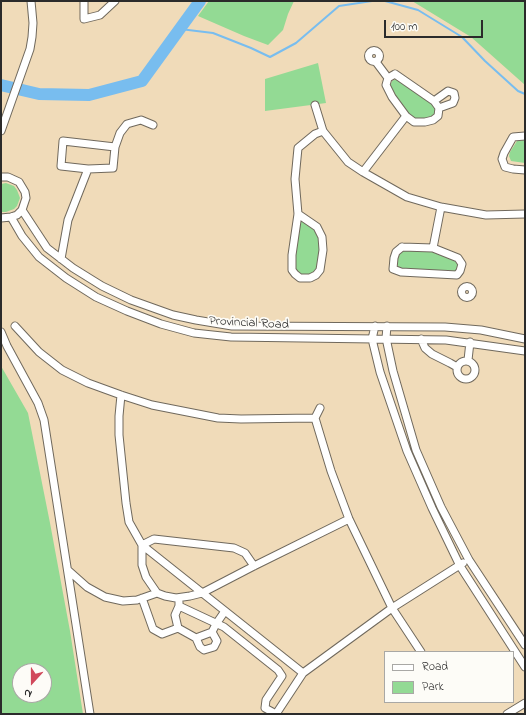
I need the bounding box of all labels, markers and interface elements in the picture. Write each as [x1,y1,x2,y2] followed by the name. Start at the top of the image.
[386,12,485,38] scale bar
[391,18,418,36] text: 100 m
[209,314,289,334] street label: Provincial Road
[384,651,514,703] legend
[422,658,448,676] text: Road
[12,663,52,703] north arrow
[422,678,444,696] text: Park
[22,684,34,702] text: N

